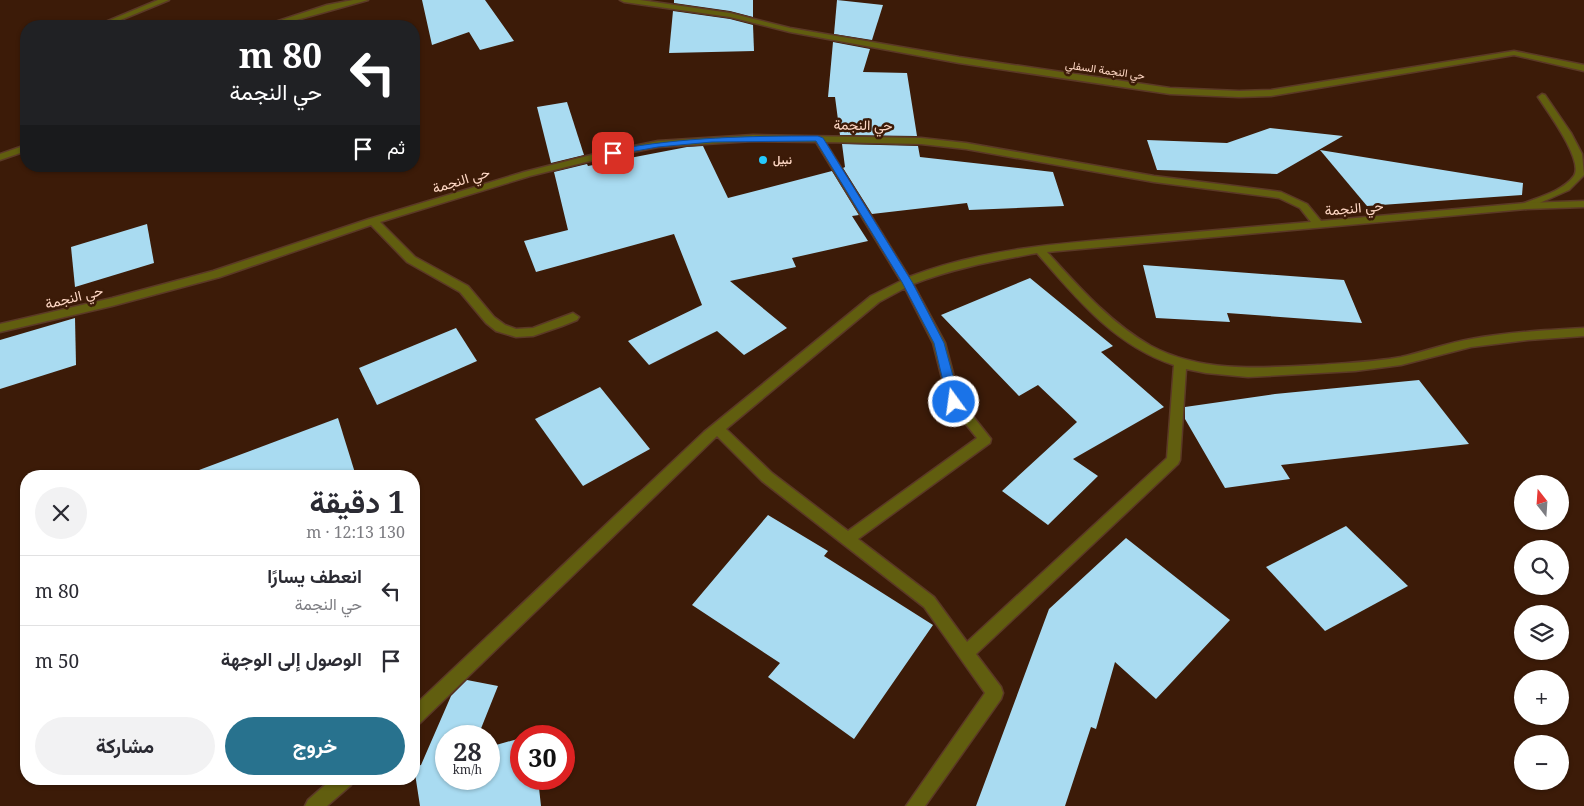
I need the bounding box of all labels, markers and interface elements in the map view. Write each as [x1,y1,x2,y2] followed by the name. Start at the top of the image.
[239,31,322,78] text: 80 m
[340,40,405,105] icon: left
[1064,56,1146,85] street label: حي النجمة السفلي
[229,76,322,106] text: حي النجمة
[833,114,893,138] street label: حي النجمة
[592,132,634,174] pin
[387,134,405,160] text: ثم
[349,135,377,163] icon: arrive
[599,139,627,167] icon: arrive
[773,152,792,167] place label: نبيل
[757,154,769,166] marker: نبيل
[430,162,493,200] street label: حي النجمة
[1324,195,1384,223] street label: حي النجمة
[43,280,105,316] street label: حي النجمة
[927,375,979,427] position arrow
[1514,475,1569,530] north arrow
[1514,475,1569,790] map controls
[310,481,405,522] text: 1 دقيقة
[35,487,87,539] button: close
[306,521,405,543] text: 130 m · 12:13
[1514,540,1569,595] button: search
[267,563,362,589] text: انعطف يسارًا
[377,577,405,605] icon: left
[35,578,79,604] text: 80 m
[295,593,362,615] text: حي النجمة
[1514,605,1569,660] button: layers
[221,646,362,672] text: الوصول إلى الوجهة
[377,647,405,675] icon: arrive
[35,648,79,674] text: 50 m
[1514,670,1569,725] button: +
[35,717,215,775] button: مشاركة
[225,717,405,775] button: خروج
[510,725,575,790] speed limit sign: 30
[453,734,482,768] text: 28
[1514,735,1569,790] button: −
[453,761,482,778] text: km/h

